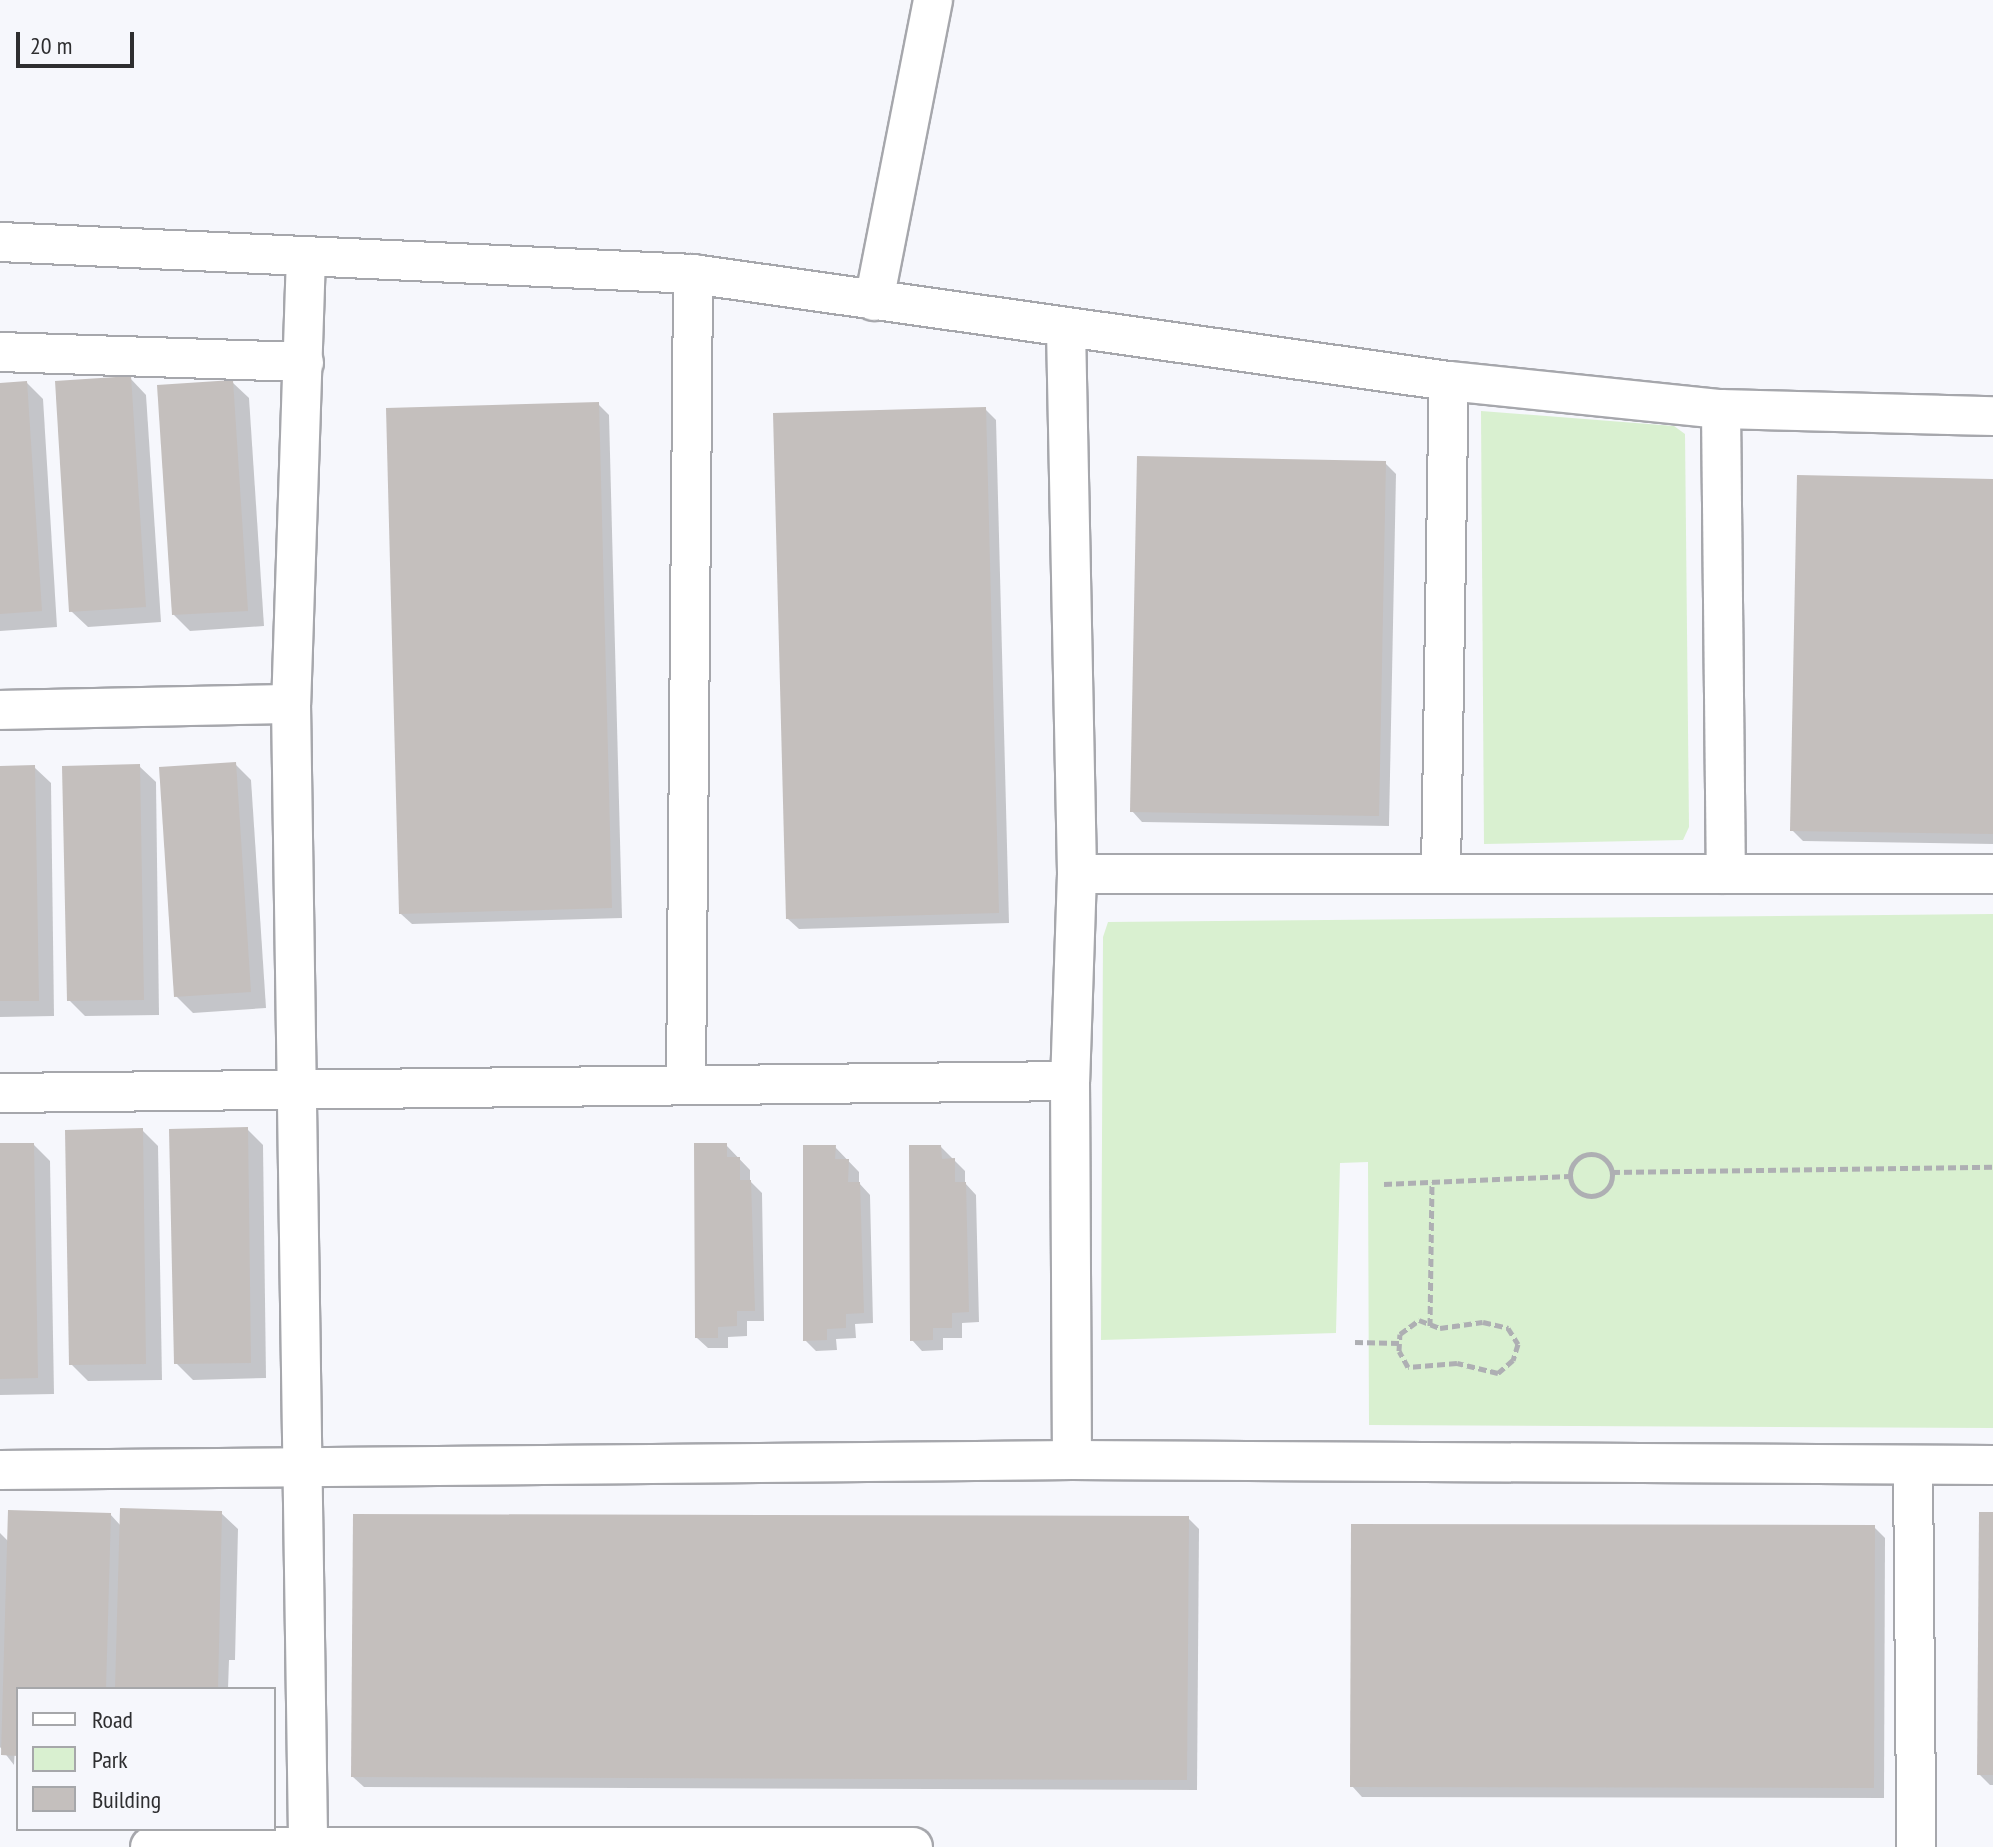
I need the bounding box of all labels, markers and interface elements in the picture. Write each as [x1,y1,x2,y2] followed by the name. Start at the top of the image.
[20,16,138,66] scale bar
[30,30,72,61] text: 20 m
[16,1687,276,1831] legend
[92,1704,133,1735] text: Road
[92,1744,128,1775] text: Park
[92,1784,161,1815] text: Building

